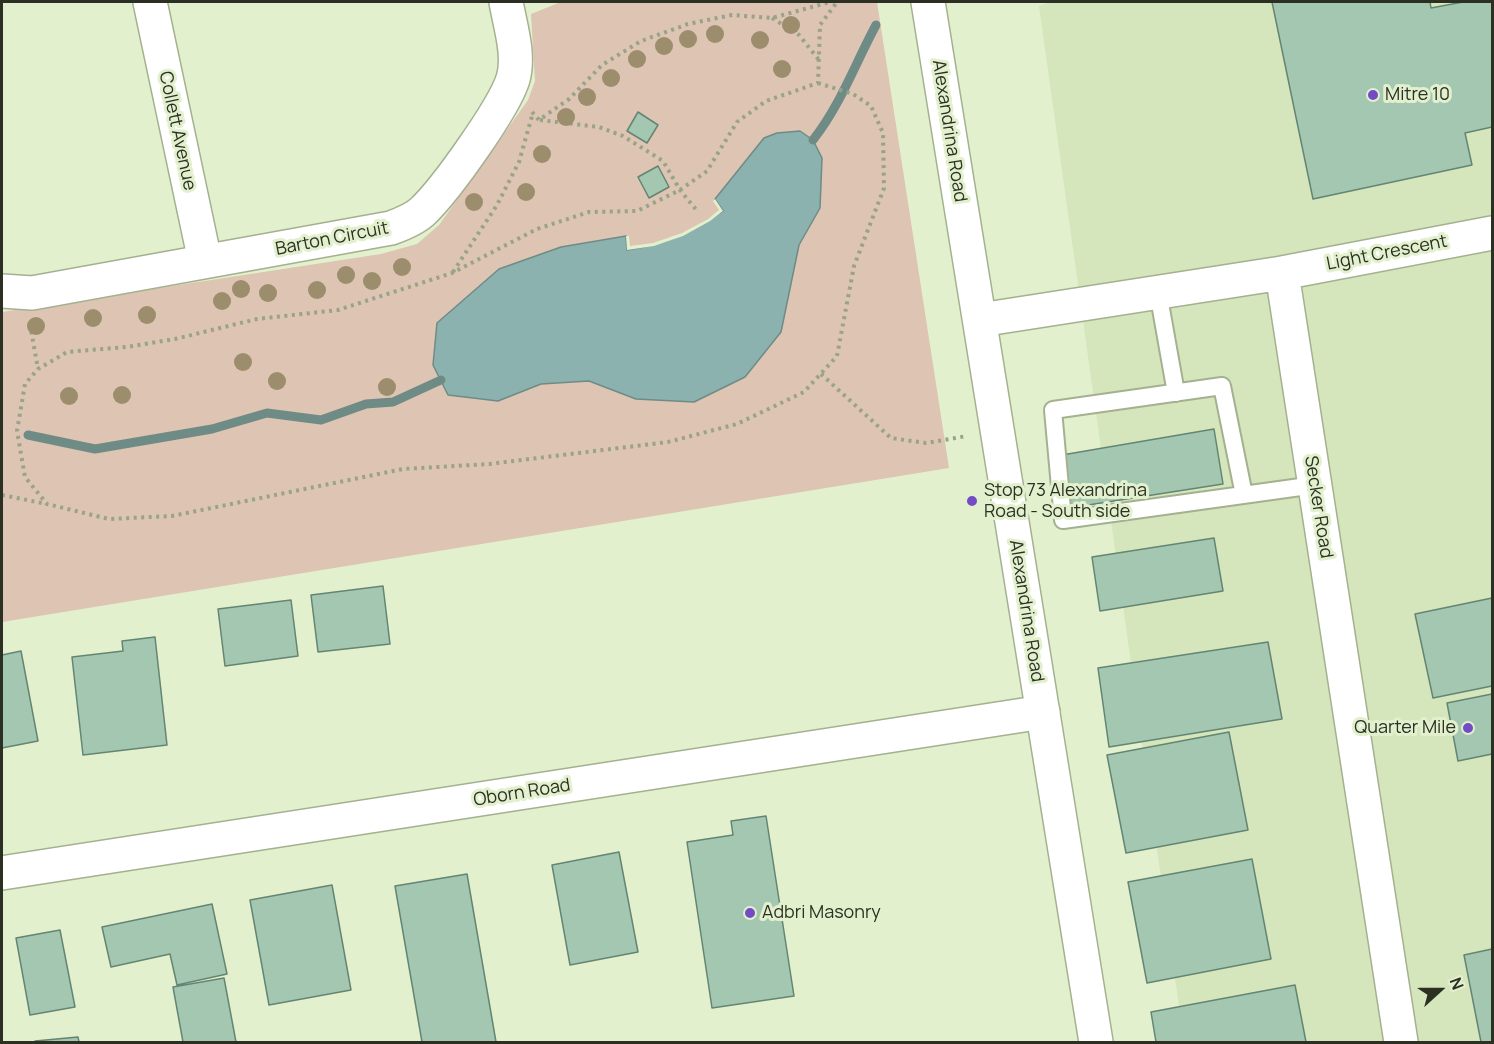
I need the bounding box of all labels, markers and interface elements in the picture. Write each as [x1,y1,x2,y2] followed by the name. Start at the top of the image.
[927,58,971,204] street label: Alexandrina Road
[154,70,200,192] street label: Collett Avenue
[1385,84,1450,106] place label: Mitre 10
[1366,88,1380,102] marker: Mitre 10
[274,217,390,261] street label: Barton Circuit
[1325,231,1449,275] street label: Light Crescent
[1299,454,1337,560] street label: Secker Road
[984,480,1147,522] place label: Stop 73 Alexandrina Road - South side
[965,494,979,508] marker: Stop 73 Alexandrina Road - South side
[1004,538,1048,684] street label: Alexandrina Road
[1354,717,1456,739] place label: Quarter Mile
[1461,721,1475,735] marker: Quarter Mile
[472,775,572,811] street label: Oborn Road
[762,902,881,924] place label: Adbri Masonry
[743,906,757,920] marker: Adbri Masonry
[1410,960,1470,1020] north arrow
[1444,974,1469,993] text: N

